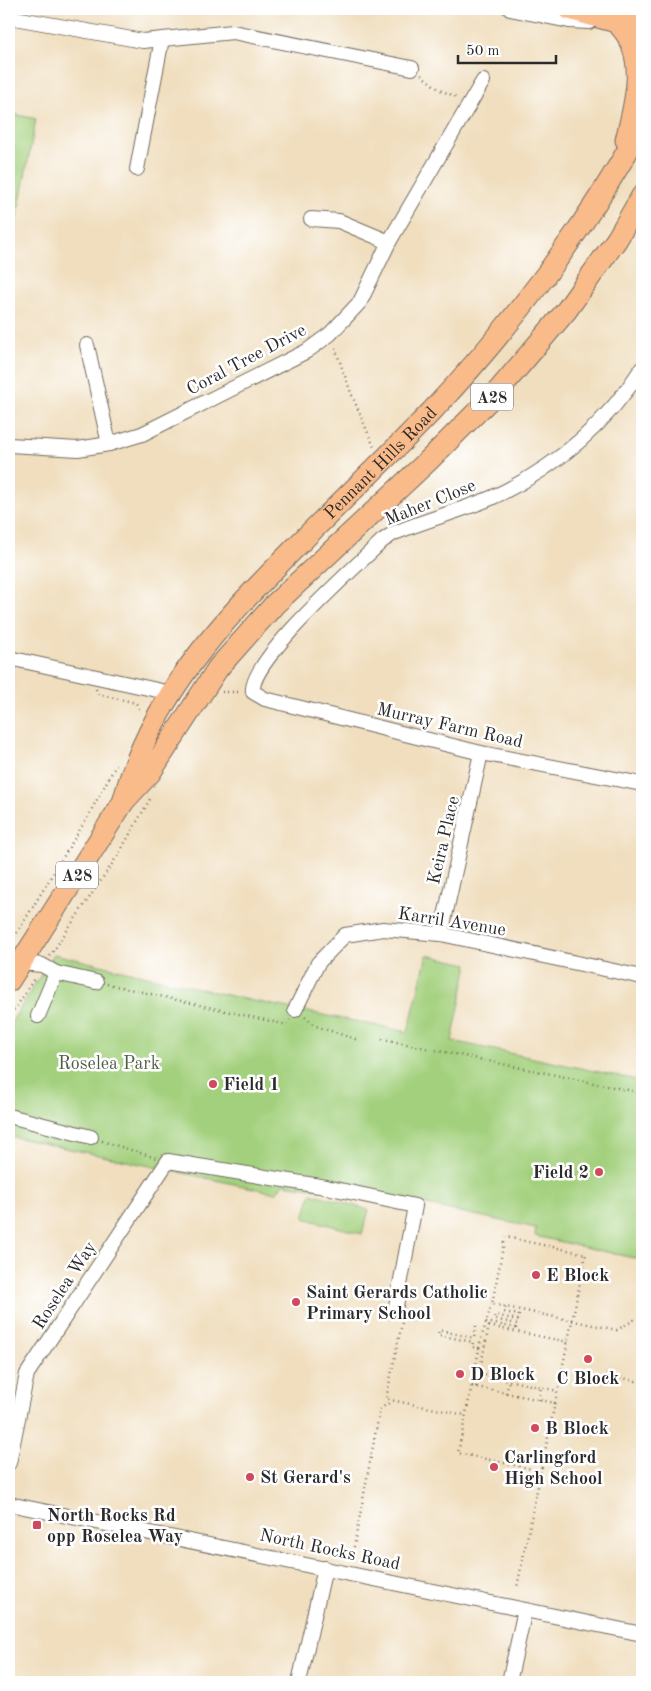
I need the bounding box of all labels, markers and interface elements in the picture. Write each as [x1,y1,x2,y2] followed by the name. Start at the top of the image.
[458,32,556,64] scale bar
[466,44,500,59] text: 50 m
[184,321,309,399] street label: Coral Tree Drive
[471,384,513,411] road number: A28
[321,404,441,523] street label: Pennant Hills Road
[382,477,478,529] street label: Maher Close
[375,700,525,752] street label: Murray Farm Road
[425,794,463,886] street label: Keira Place
[56,862,98,888] road number: A28
[397,905,507,939] street label: Karril Avenue
[58,1055,160,1073] park label: Roselea Park
[223,1076,280,1094] place label: Field 1
[207,1078,219,1090] marker: Field 1
[532,1164,589,1182] place label: Field 2
[593,1166,605,1178] marker: Field 2
[30,1238,100,1333] street label: Roselea Way
[546,1267,609,1285] place label: E Block
[530,1269,542,1281] marker: E Block
[306,1284,488,1323] place label: Saint Gerards Catholic Primary School
[290,1296,302,1308] marker: Saint Gerards Catholic Primary School
[582,1353,594,1365] marker: C Block
[470,1366,535,1384] place label: D Block
[454,1368,466,1380] marker: D Block
[557,1370,619,1388] place label: C Block
[545,1420,609,1438] place label: B Block
[529,1422,541,1434] marker: B Block
[504,1449,603,1488] place label: Carlingford High School
[488,1461,500,1473] marker: Carlingford High School
[260,1469,351,1487] place label: St Gerard's
[244,1471,256,1483] marker: St Gerard's
[47,1507,183,1546] place label: North Rocks Rd opp Roselea Way
[31,1519,43,1531] marker: North Rocks Rd opp Roselea Way
[258,1526,402,1574] street label: North Rocks Road

